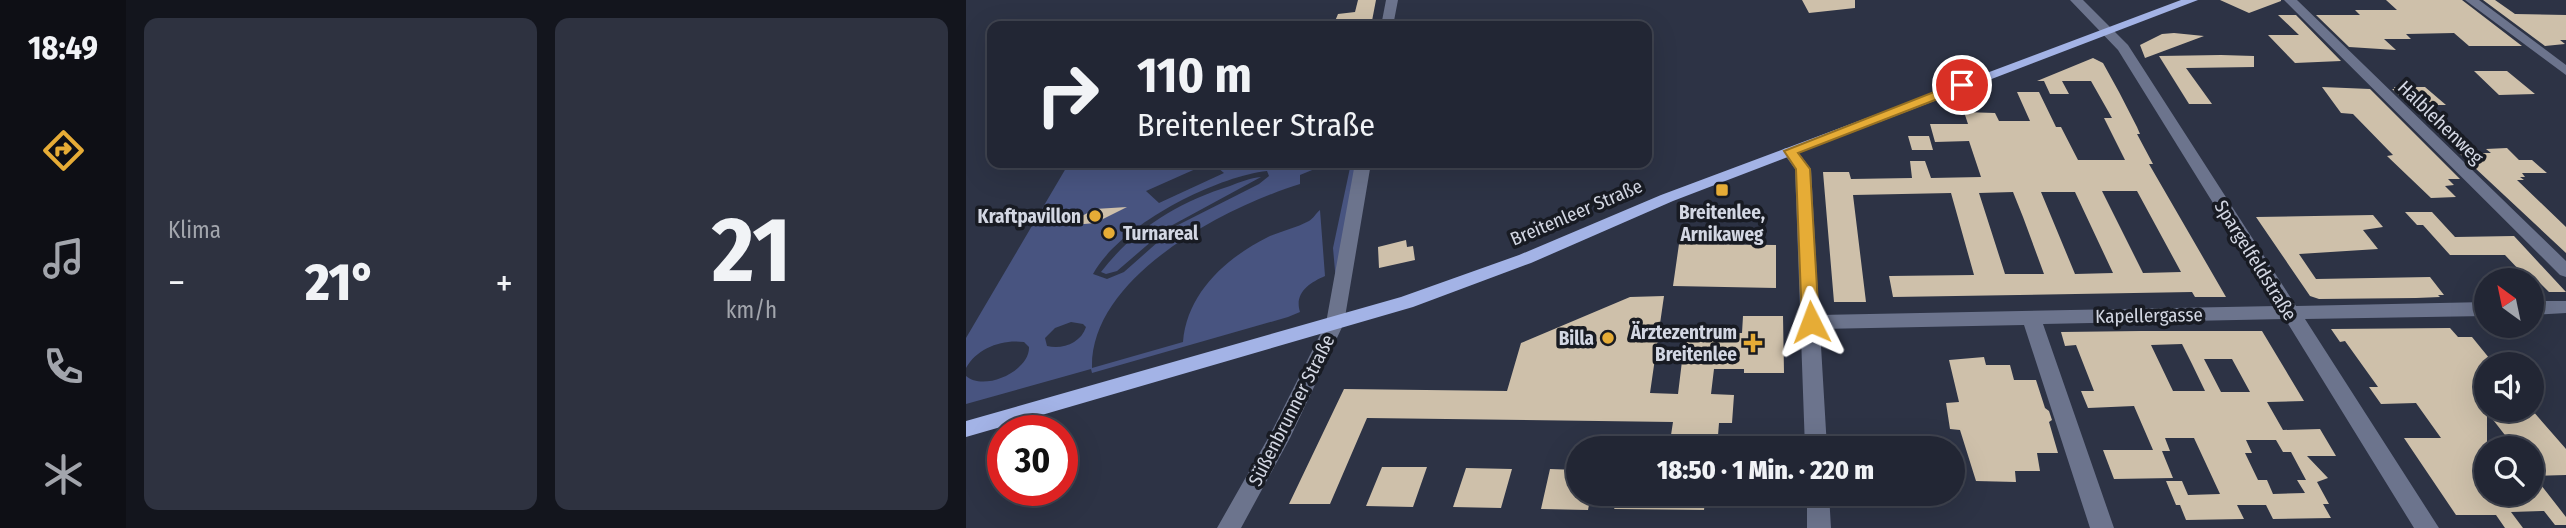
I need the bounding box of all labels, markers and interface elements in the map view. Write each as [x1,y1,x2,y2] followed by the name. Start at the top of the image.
[28,29,98,67] text: 18:49
[1137,46,1252,105] text: 110 m
[1022,49,1113,140] icon: right
[1932,55,1992,115] pin
[1943,66,1981,104] icon: arrive
[2393,76,2488,169] street label: Halblehenweg
[1137,106,1375,144] text: Breitenleer Straße
[39,126,88,175] icon: directions
[1507,174,1646,251] street label: Breitenleer Straße
[1714,182,1730,198] marker: Breitenlee, Arnikaweg
[712,196,791,305] text: 21
[2209,196,2302,325] street label: Spargelfeldstraße
[1679,201,1765,246] place label: Breitenlee, Arnikaweg
[978,205,1081,228] place label: Kraftpavillon
[1087,208,1103,224] marker: Kraftpavillon
[168,216,221,244] text: Klima
[1123,222,1199,245] place label: Turnareal
[1101,225,1117,241] marker: Turnareal
[39,234,88,283] icon: music
[305,251,376,314] text: 21°
[168,260,185,306] text: −
[496,260,513,306] text: +
[2474,268,2544,338] north arrow
[2474,268,2544,506] map controls
[1774,285,1848,359] position arrow
[726,296,777,324] text: km/h
[2095,303,2203,328] street label: Kapellergasse
[1630,320,1737,366] place label: Ärztezentrum Breitenlee
[1559,327,1594,350] place label: Billa
[1600,330,1616,346] marker: Billa
[1243,331,1340,490] street label: Süßenbrunner Straße
[1743,333,1763,353] marker: Ärztezentrum Breitenlee
[39,342,88,391] icon: phone
[2474,352,2544,422] button: sound
[987,415,1078,506] speed limit sign: 30
[2474,436,2544,506] button: search
[39,450,88,499] icon: climate
[1657,455,1874,486] text: 18:50 · 1 Min. · 220 m

